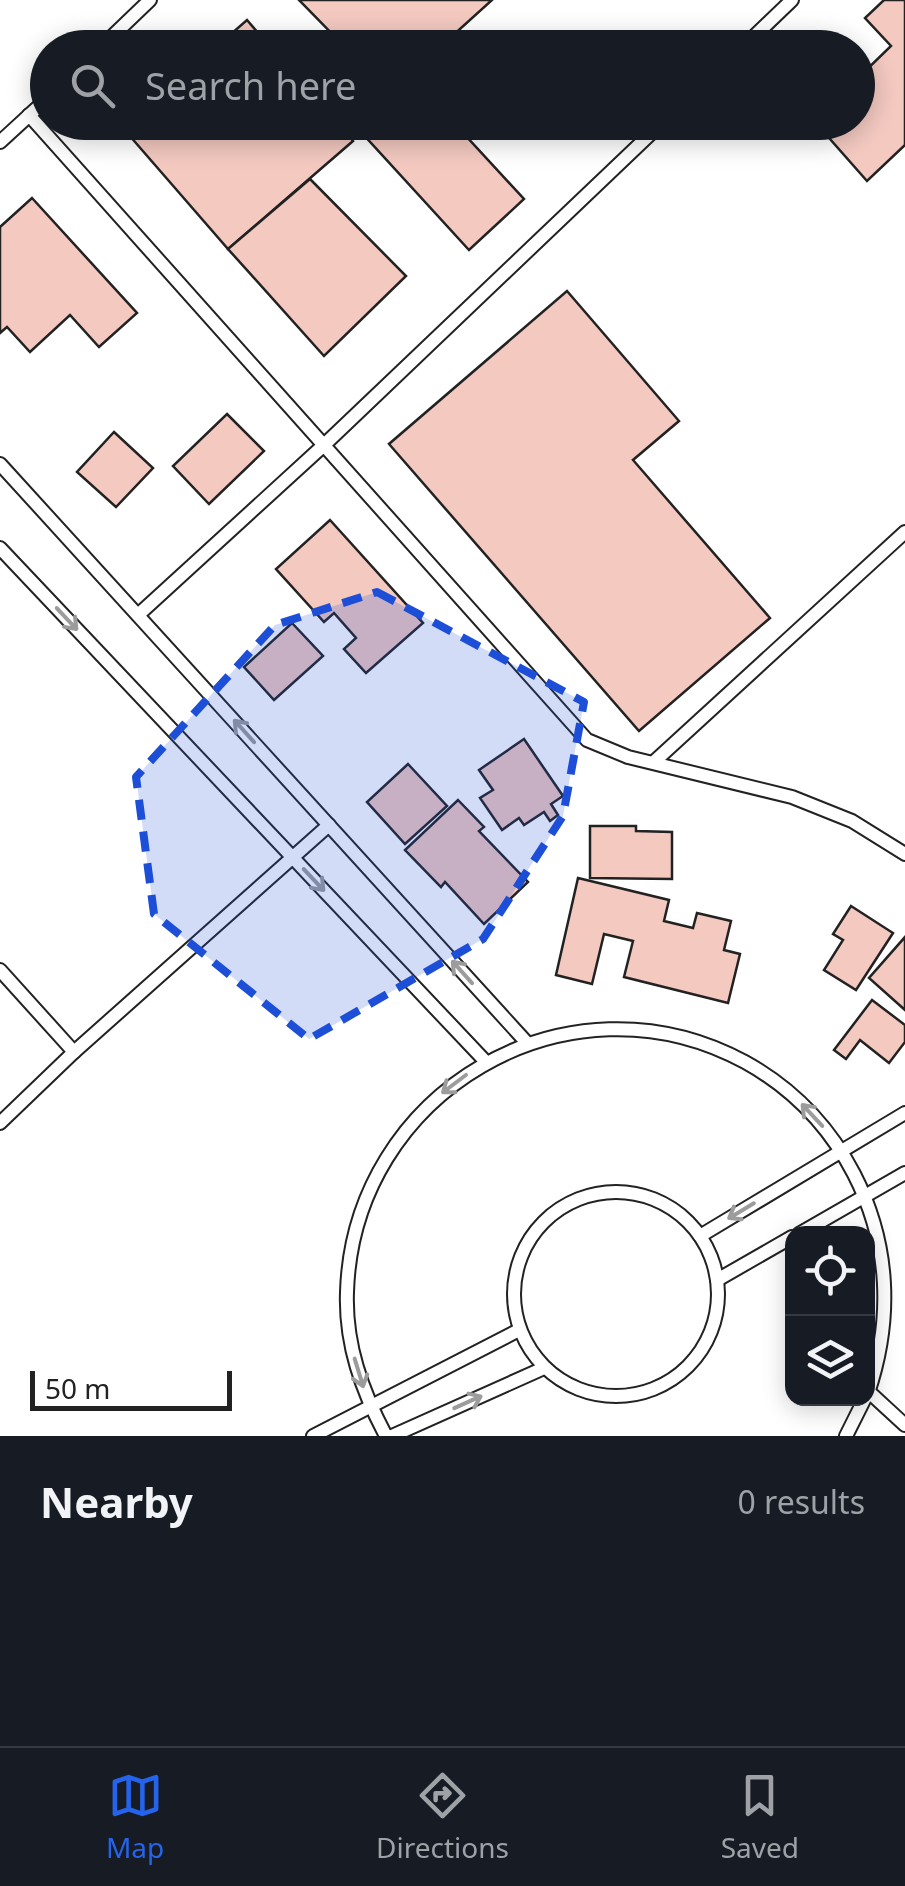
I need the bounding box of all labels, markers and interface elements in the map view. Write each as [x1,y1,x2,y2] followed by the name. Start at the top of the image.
[30,30,875,140] search box
[65,58,120,113] icon: search
[145,59,356,111] text: Search here
[55,606,78,631] one-way arrow
[232,719,255,744] one-way arrow
[302,868,326,892] one-way arrow
[451,960,474,985] one-way arrow
[441,1074,468,1095] one-way arrow
[800,1103,824,1127] one-way arrow
[727,1201,756,1221] one-way arrow
[785,1226,875,1406] map controls
[785,1226,875,1316] button: locate
[785,1316,875,1406] button: layers
[351,1357,369,1389] one-way arrow
[30,1366,232,1410] scale bar
[45,1369,111,1407] text: 50 m
[452,1392,483,1410] one-way arrow
[40,1473,193,1530] text: Nearby
[738,1480,865,1523] text: 0 results
[106,1768,164,1866] tab: Map
[376,1768,509,1866] tab: Directions
[721,1768,799,1866] tab: Saved

